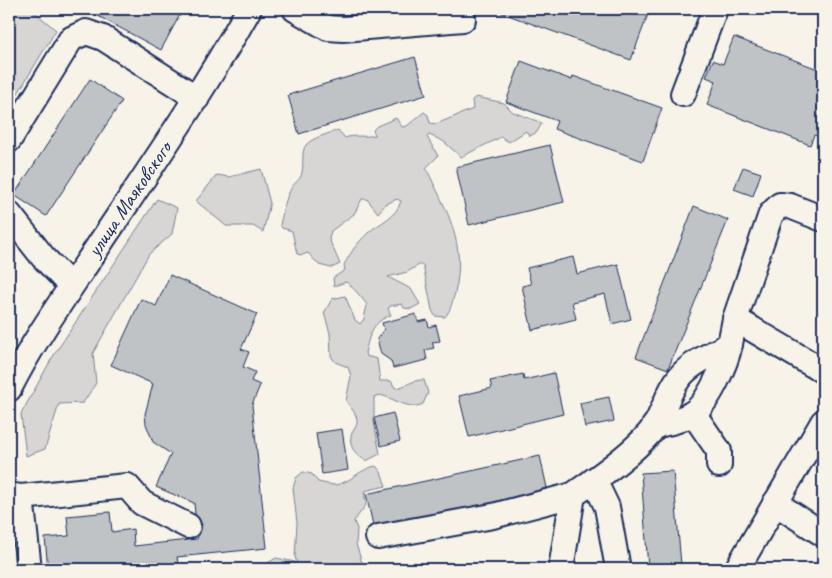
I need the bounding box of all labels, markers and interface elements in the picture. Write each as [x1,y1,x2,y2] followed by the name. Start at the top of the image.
[80,134,179,263] street label: улица Маяковского

